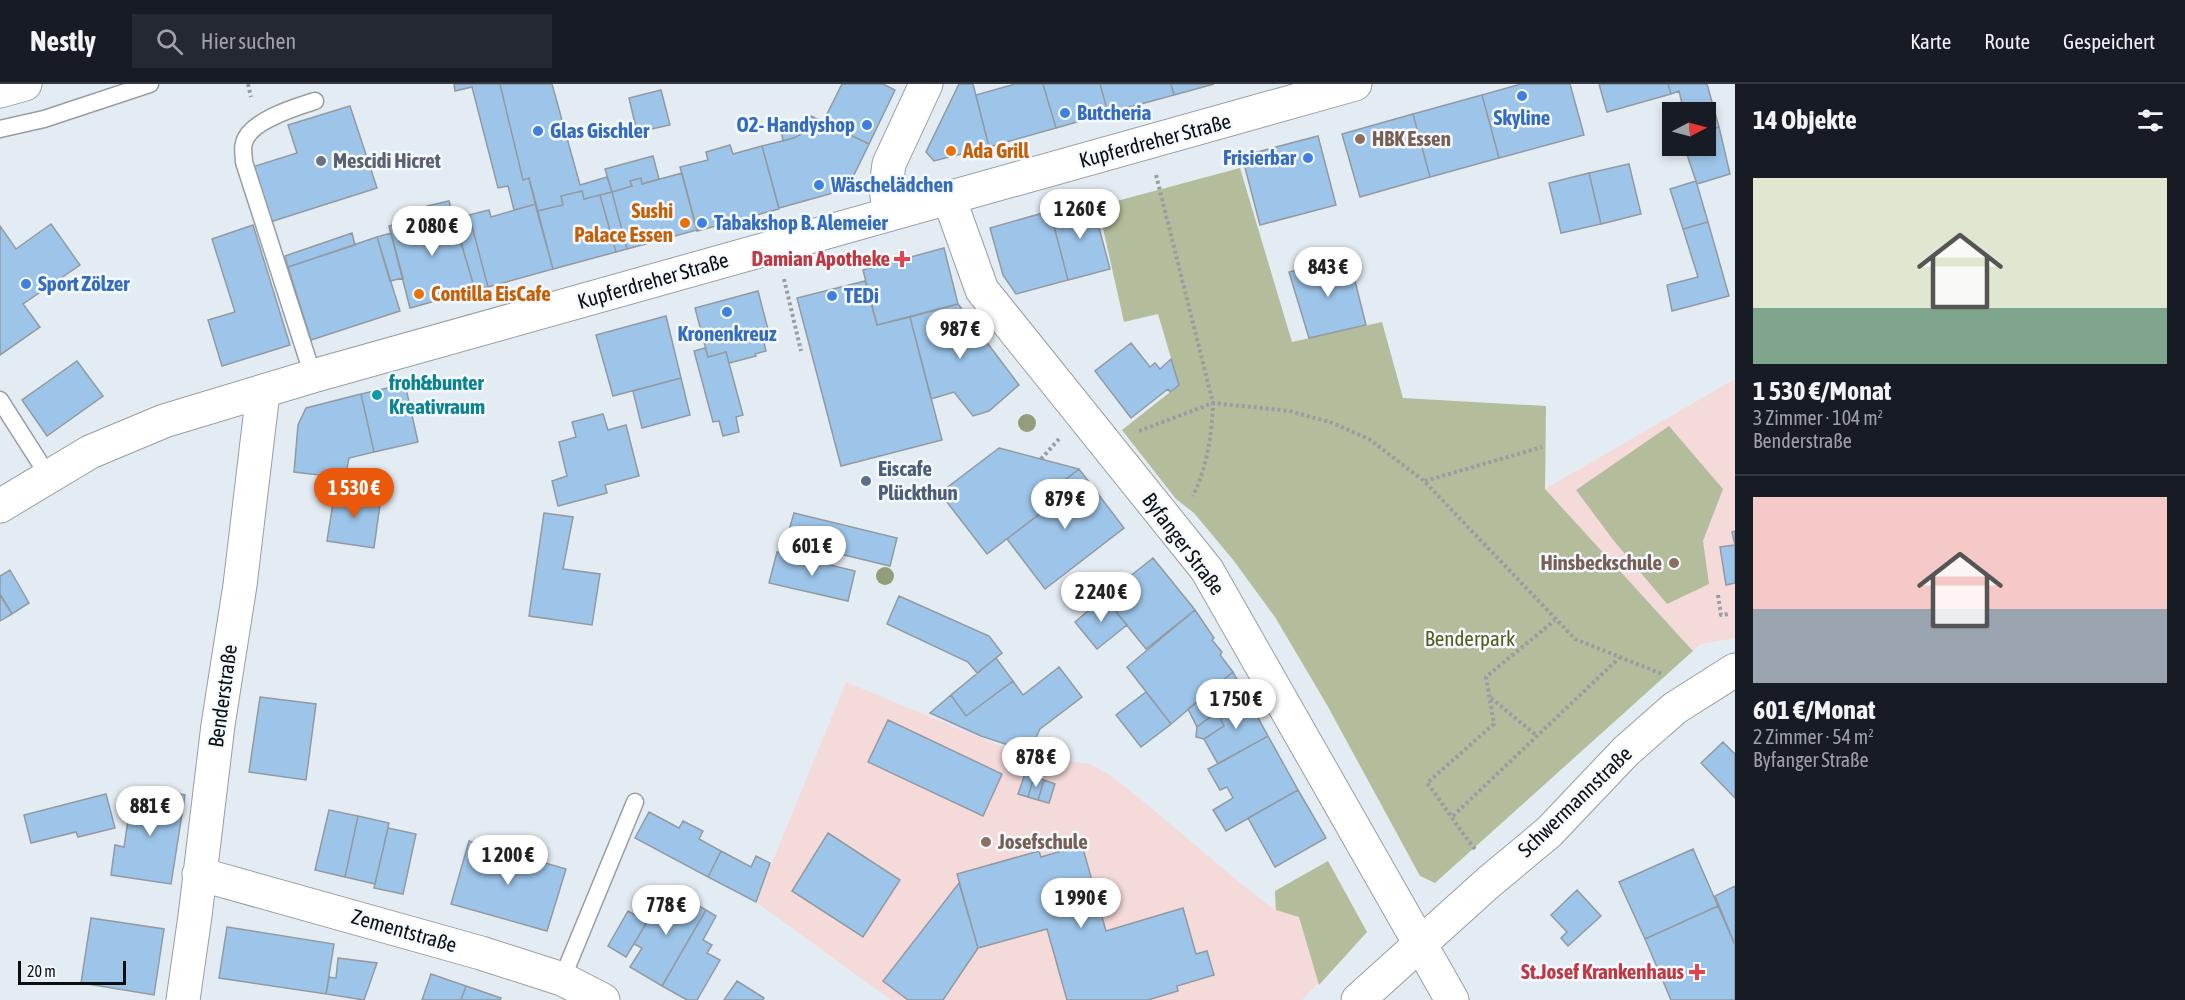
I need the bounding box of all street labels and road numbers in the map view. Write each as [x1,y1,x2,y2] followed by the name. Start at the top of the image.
[1076,108,1233,172] street label: Kupferdreher Straße
[574,247,731,313] street label: Kupferdreher Straße
[1138,488,1230,599] street label: Byfanger Straße
[203,643,241,749] street label: Benderstraße
[1513,741,1636,861] street label: Schwermannstraße
[349,904,460,956] street label: Zementstraße

